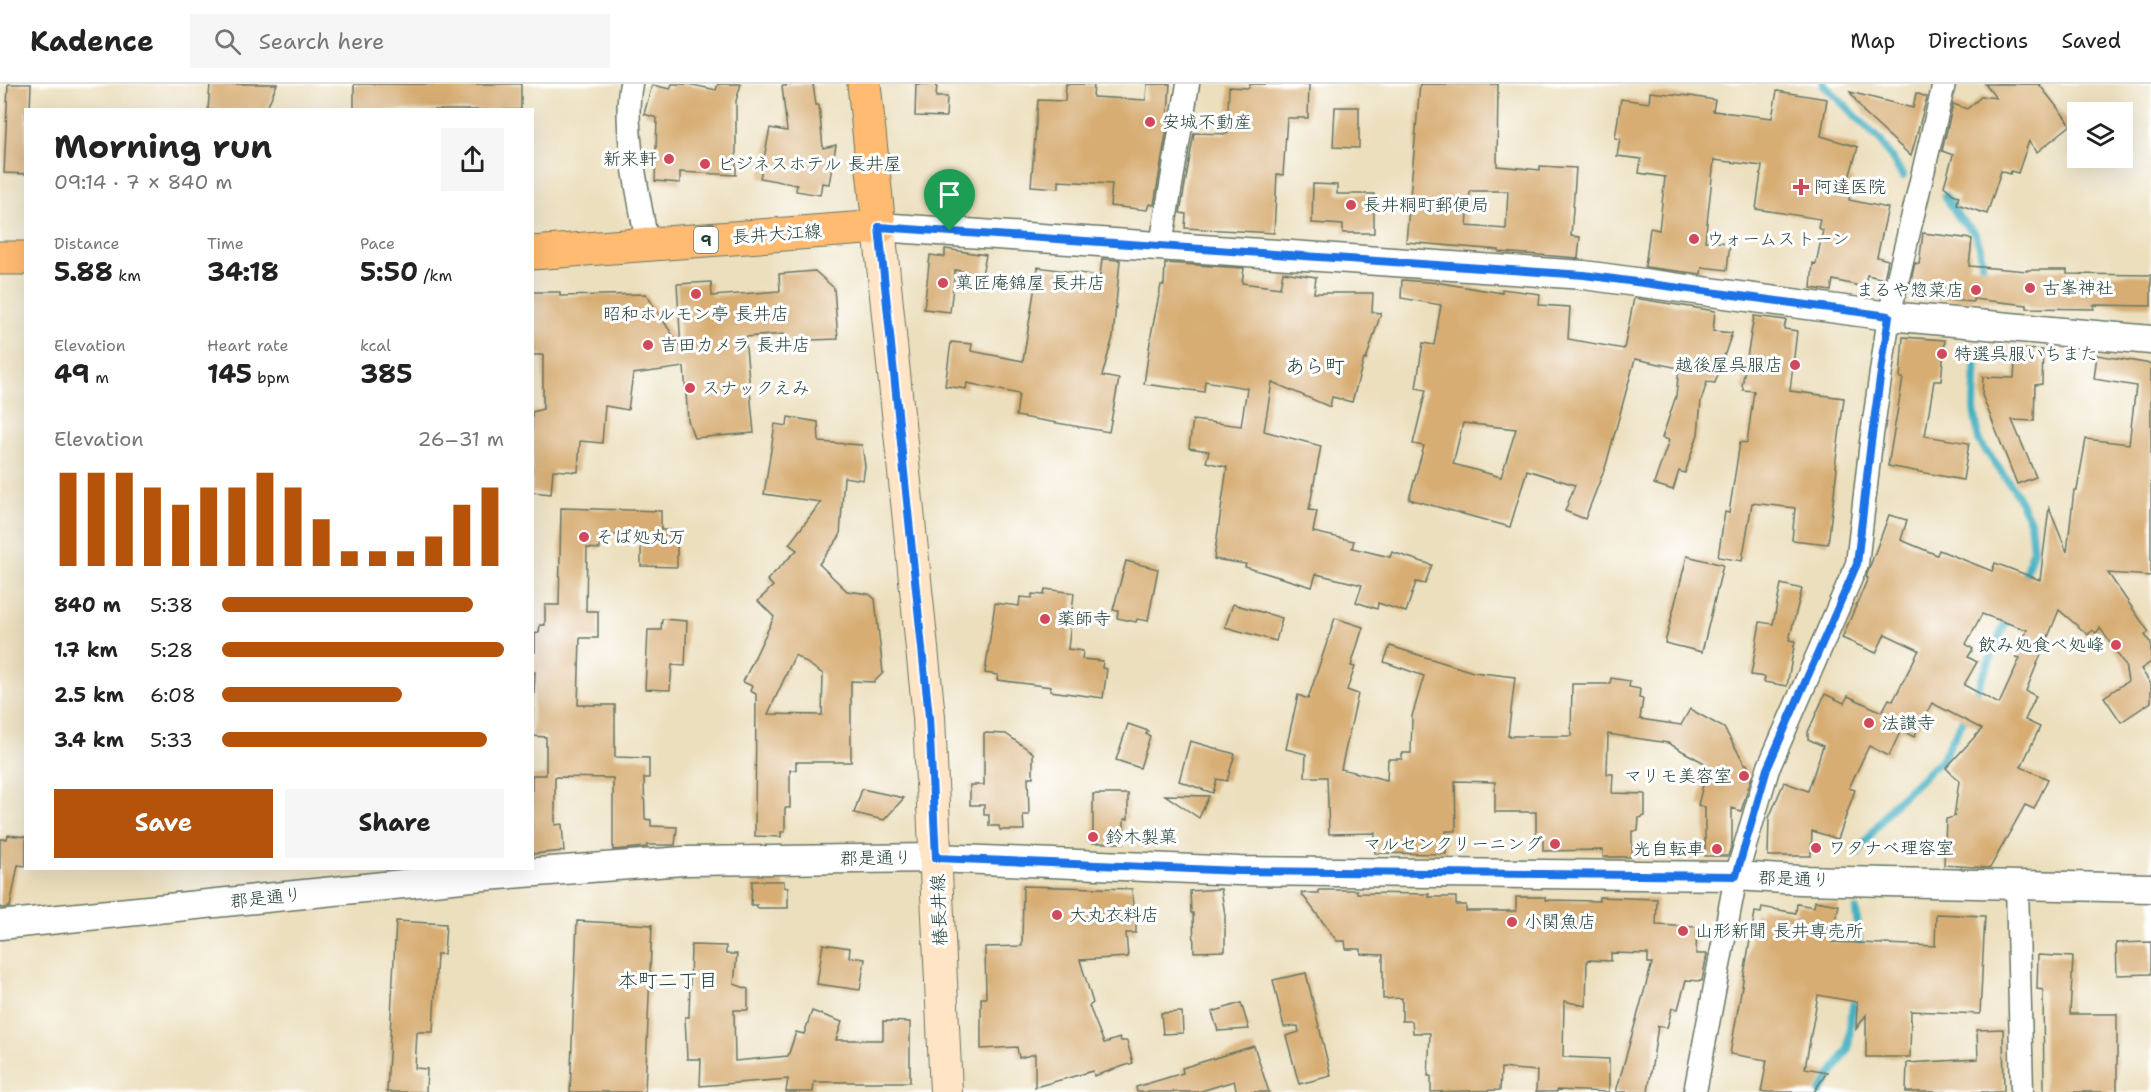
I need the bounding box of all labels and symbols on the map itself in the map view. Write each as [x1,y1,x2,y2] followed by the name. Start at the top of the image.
[1162,110,1252,134] place label: 安城不動産
[1143,115,1157,129] marker: 安城不動産
[603,147,657,171] place label: 新来軒
[662,152,676,166] marker: 新来軒
[717,152,902,176] place label: ビジネスホテル 長井屋
[698,157,712,171] marker: ビジネスホテル 長井屋
[924,169,975,231] pin
[1814,175,1886,199] place label: 阿達医院
[1792,178,1810,196] marker: 阿達医院
[1363,193,1489,217] place label: 長井粡町郵便局
[1344,198,1358,212] marker: 長井粡町郵便局
[731,219,823,249] street label: 長井大江線
[694,227,718,253] road number: 9
[1706,227,1850,251] place label: ウォームストーン
[1687,232,1701,246] marker: ウォームストーン
[955,271,1105,295] place label: 菓匠庵錦屋 長井店
[936,276,950,290] marker: 菓匠庵錦屋 長井店
[2042,276,2114,300] place label: 古峯神社
[1856,278,1964,302] place label: まるや惣菜店
[2023,281,2037,295] marker: 古峯神社
[1969,283,1983,297] marker: まるや惣菜店
[689,287,703,301] marker: 昭和ホルモン亭 長井店
[603,302,789,326] place label: 昭和ホルモン亭 長井店
[660,333,810,357] place label: 吉田カメラ 長井店
[641,338,655,352] marker: 吉田カメラ 長井店
[1954,342,2098,366] place label: 特選呉服いちまた
[1935,347,1949,361] marker: 特選呉服いちまた
[1285,353,1345,379] district label: あら町
[1675,353,1783,377] place label: 越後屋呉服店
[1788,358,1802,372] marker: 越後屋呉服店
[702,376,810,400] place label: スナックえみ
[683,381,697,395] marker: スナックえみ
[596,525,686,549] place label: そば処丸万
[577,530,591,544] marker: そば処丸万
[1057,607,1111,631] place label: 薬師寺
[1038,612,1052,626] marker: 薬師寺
[1978,633,2104,657] place label: 飲み処食べ処峰
[2109,638,2123,652] marker: 飲み処食べ処峰
[1881,711,1935,735] place label: 法讃寺
[1862,716,1876,730] marker: 法讃寺
[1624,764,1732,788] place label: マリモ美容室
[1737,769,1751,783] marker: マリモ美容室
[1105,825,1177,849] place label: 鈴木製菓
[1086,830,1100,844] marker: 鈴木製菓
[1363,832,1543,856] place label: マルセンクリーニング
[1828,836,1954,860] place label: ワタナベ理容室
[1548,837,1562,851] marker: マルセンクリーニング
[1633,837,1705,861] place label: 光自転車
[1809,841,1823,855] marker: ワタナベ理容室
[1710,842,1724,856] marker: 光自転車
[840,845,912,871] street label: 郡是通り
[1758,866,1830,892] street label: 郡是通り
[926,874,952,946] street label: 椿長井線
[229,882,303,914] street label: 郡是通り
[1069,903,1159,927] place label: 大丸衣料店
[1050,908,1064,922] marker: 大丸衣料店
[1524,910,1596,934] place label: 小関魚店
[1505,915,1519,929] marker: 小関魚店
[1695,919,1863,943] place label: 山形新聞 長井専売所
[1676,924,1690,938] marker: 山形新聞 長井専売所
[618,967,718,993] district label: 本町二丁目

